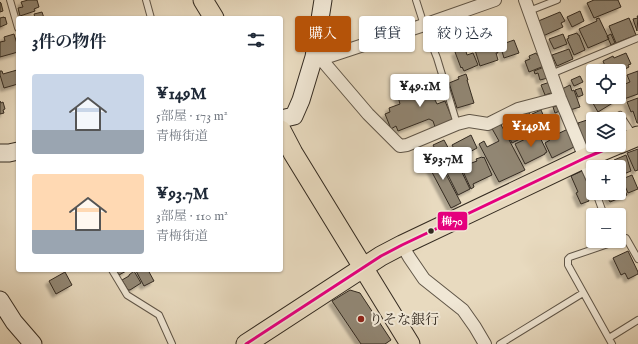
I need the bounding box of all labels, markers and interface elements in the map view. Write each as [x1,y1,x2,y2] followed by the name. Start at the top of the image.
[295,16,351,52] chip: 購入
[359,16,415,52] chip: 賃貸
[423,16,507,52] chip: 絞り込み
[245,29,267,51] icon: filters
[32,32,106,53] text: 3件の物件
[586,64,626,248] map controls
[586,64,626,104] button: locate
[387,74,453,108] pin: ¥49.1M
[399,78,441,95] text: ¥49.1M
[156,84,206,105] text: ¥149M
[64,90,112,138] icon: home
[156,108,228,125] text: 5部屋 · 173 m²
[586,112,626,152] button: layers
[503,114,559,148] pin: ¥149M
[512,118,550,135] text: ¥149M
[156,128,208,145] text: 青梅街道
[410,147,476,181] pin: ¥93.7M
[423,151,463,168] text: ¥93.7M
[586,160,626,200] button: +
[156,184,209,205] text: ¥93.7M
[64,190,112,238] icon: home
[156,208,228,225] text: 3部屋 · 110 m²
[586,208,626,248] button: −
[437,211,468,231] line badge: 梅70
[441,215,463,229] text: 梅70
[426,226,436,236] unlabelled marker
[156,228,208,245] text: 青梅街道
[369,311,439,329] place label: りそな銀行
[356,314,366,324] marker: りそな銀行

